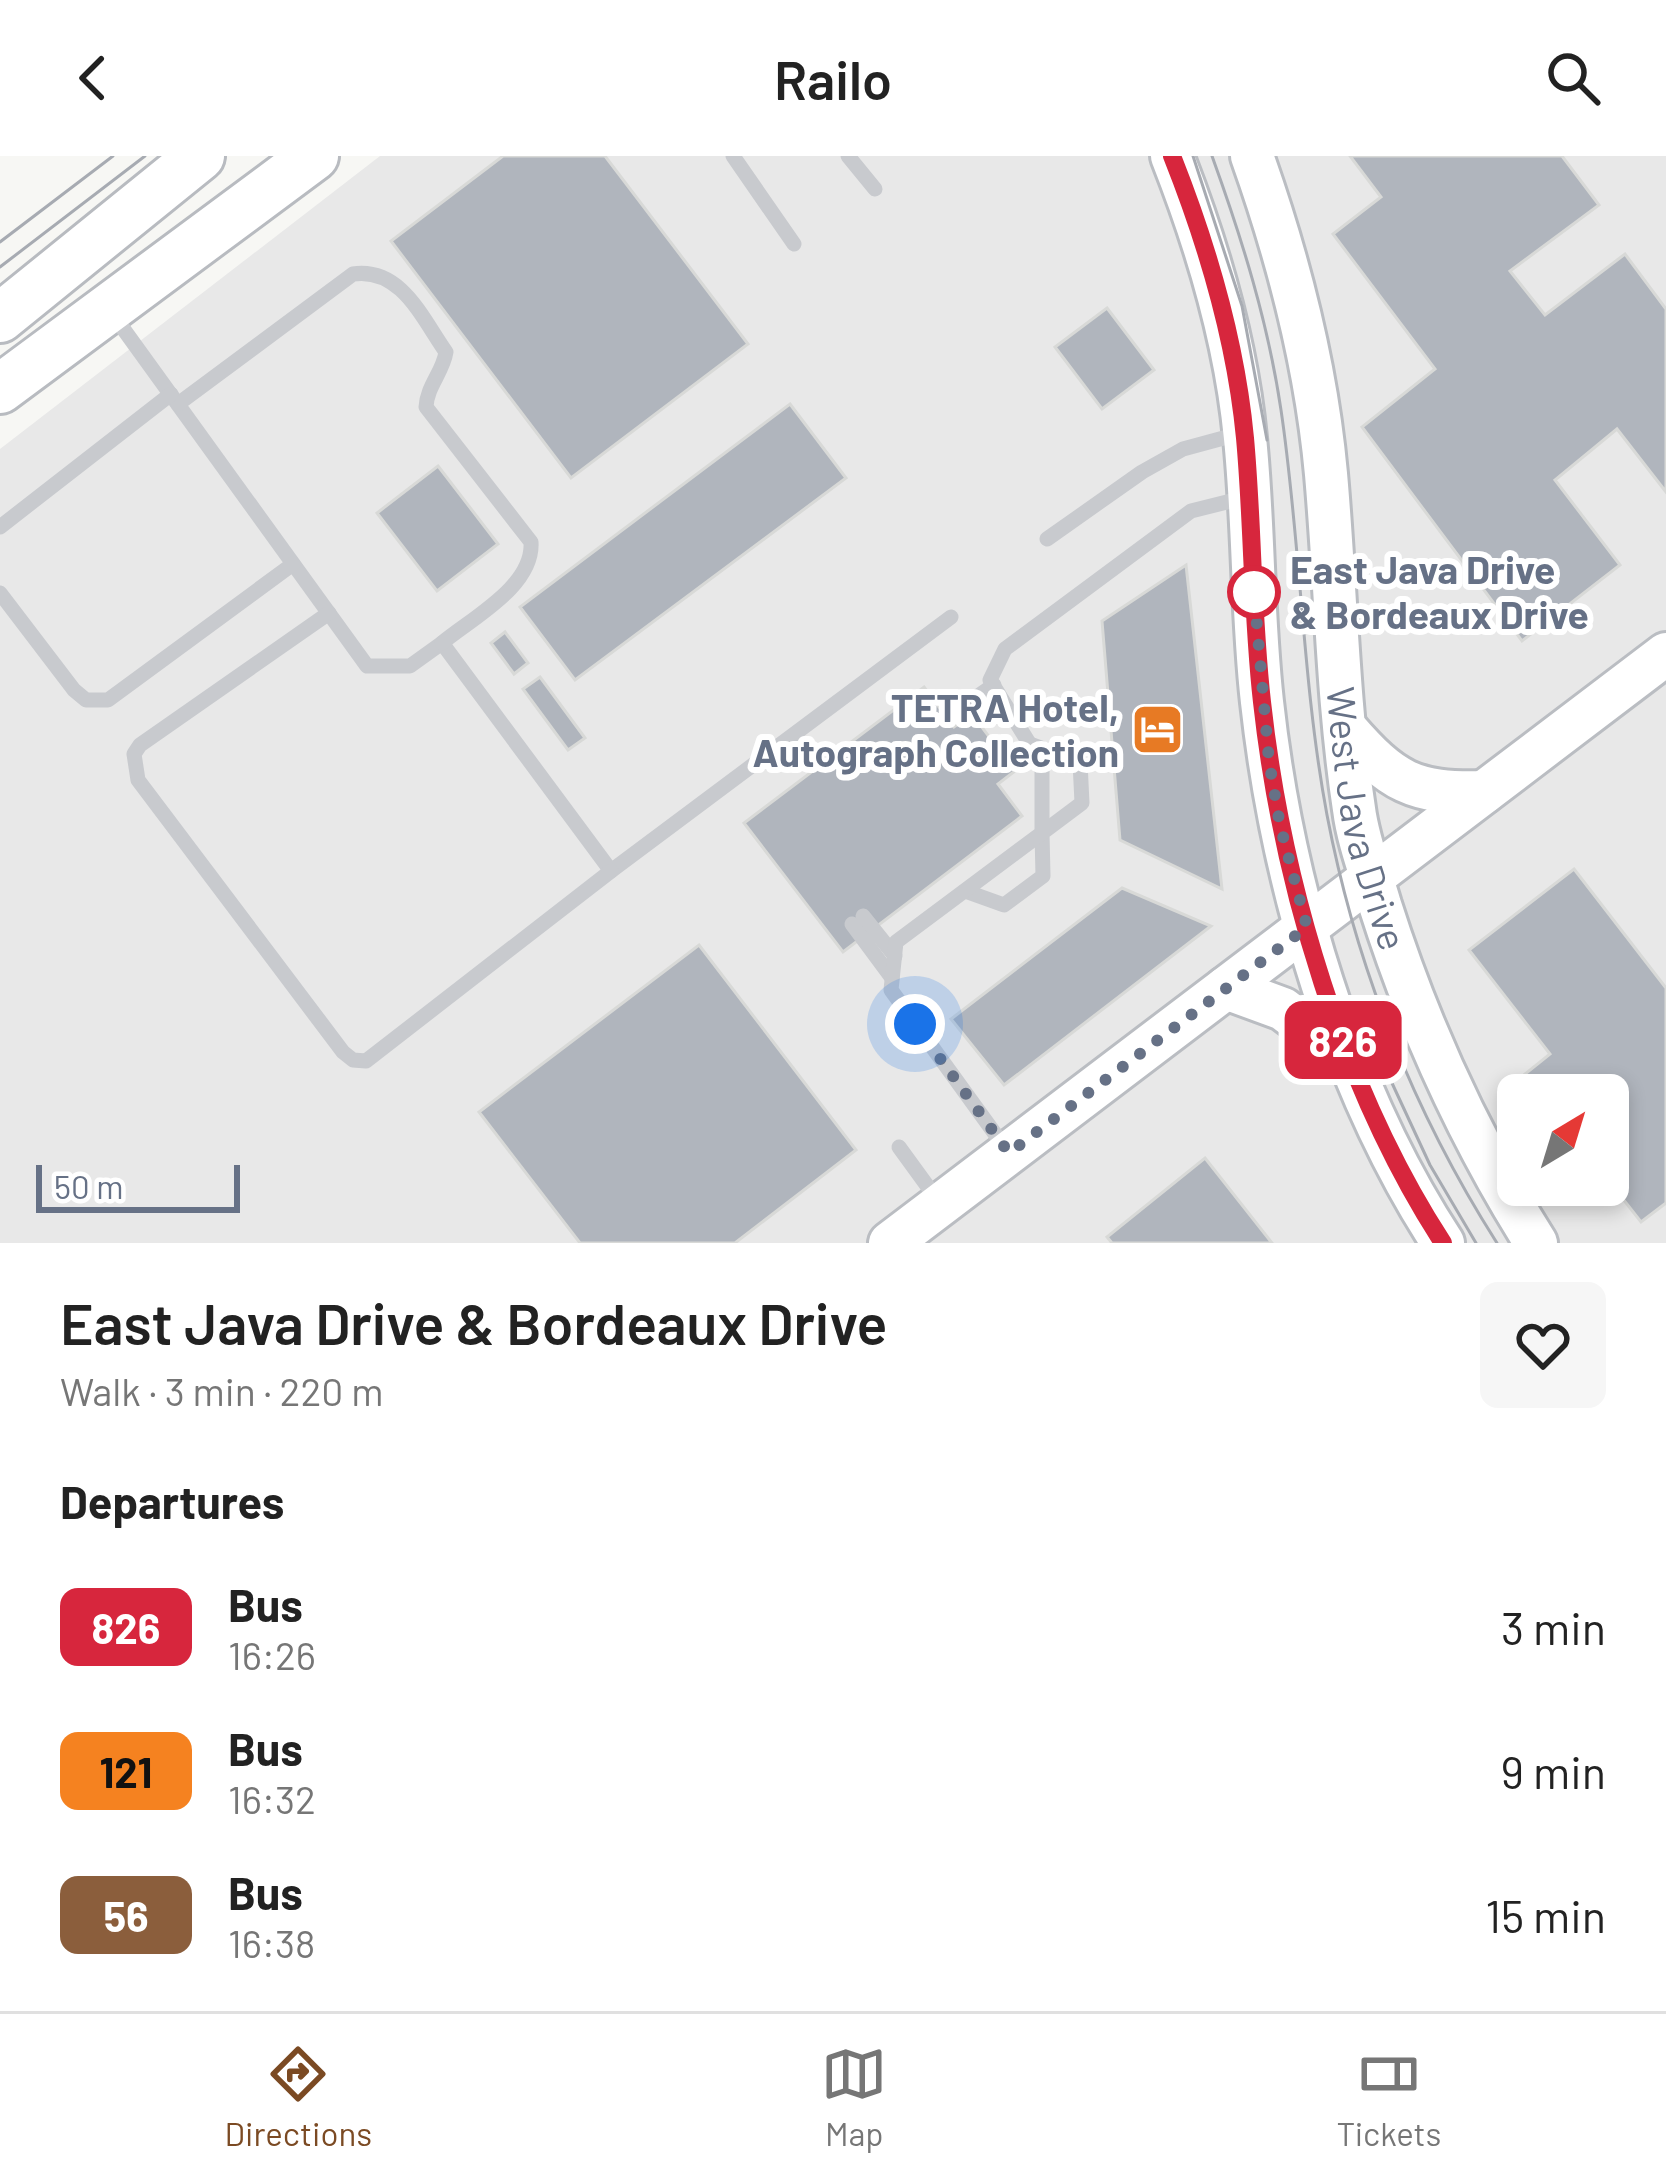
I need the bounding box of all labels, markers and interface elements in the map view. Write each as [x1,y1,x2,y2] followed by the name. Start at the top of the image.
[60,45,126,111] icon: back
[1540,45,1606,111] icon: search
[774,46,892,111] text: Railo
[1290,545,1589,637] place label: East Java Drive & Bordeaux Drive
[1229,567,1279,617] marker: East Java Drive & Bordeaux Drive
[753,683,1119,775] place label: TETRA Hotel, Autograph Collection
[1319,685,1418,956] street label: West Java Drive
[1130,702,1186,758] hotel icon: TETRA Hotel, Autograph Collection
[885,994,945,1054] your location
[1274,1001,1412,1079] line badge: 826
[1309,1015,1377,1065] text: 826
[1497,1074,1629,1206] north arrow
[1497,1074,1629,1206] map controls
[36,1159,240,1212] scale bar
[54,1166,124,1206] text: 50 m
[1480,1282,1606,1408] button: heart
[60,1288,887,1356] text: East Java Drive & Bordeaux Drive
[60,1367,383,1414] text: Walk · 3 min · 220 m
[60,1474,284,1528] text: Departures
[228,1577,303,1631] text: Bus
[1501,1600,1606,1654] text: 3 min
[92,1602,160,1652] text: 826
[228,1631,316,1678] text: 16:26
[228,1721,303,1775] text: Bus
[1501,1744,1606,1798] text: 9 min
[99,1746,153,1796] text: 121
[228,1775,316,1822] text: 16:32
[228,1865,303,1919] text: Bus
[1485,1888,1606,1942] text: 15 min
[103,1890,149,1940] text: 56
[228,1919,315,1966] text: 16:38
[225,2041,372,2153] tab: Directions
[821,2041,887,2153] tab: Map
[1336,2041,1441,2153] tab: Tickets

